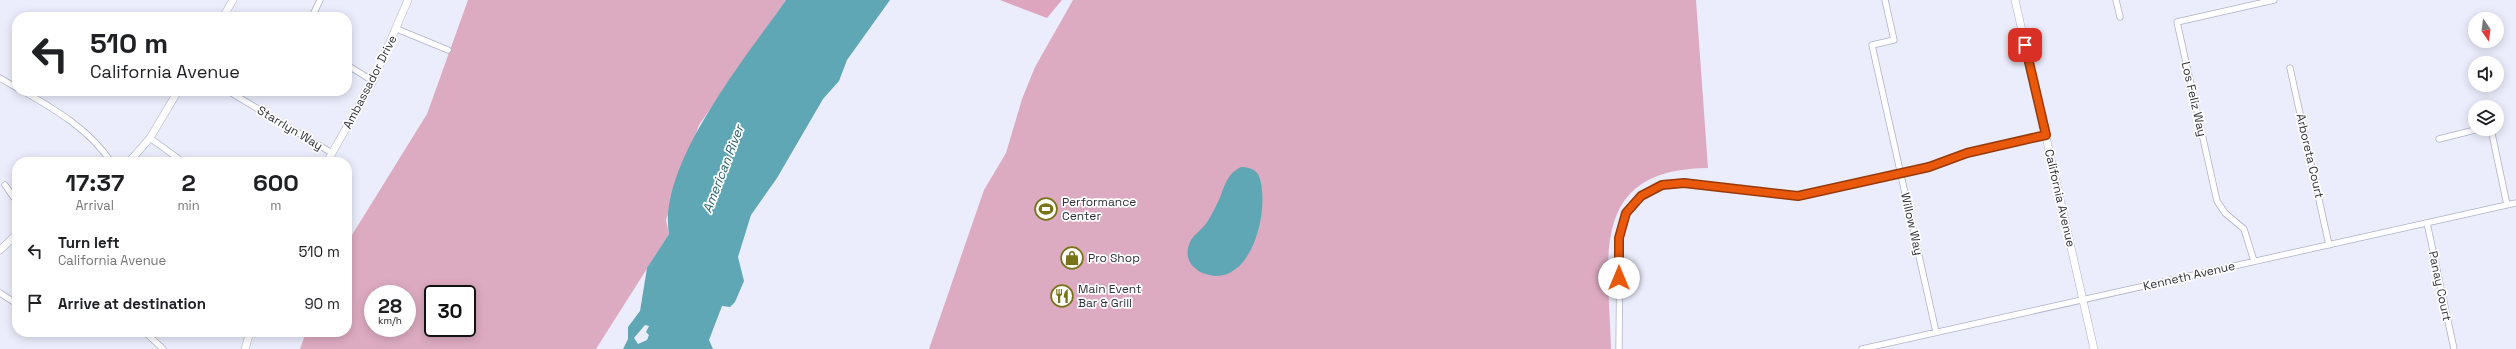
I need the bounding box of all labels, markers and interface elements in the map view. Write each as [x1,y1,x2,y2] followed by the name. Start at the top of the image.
[2468,12,2504,48] north arrow
[2468,12,2504,136] map controls
[90,25,168,61] text: 510 m
[24,28,76,80] icon: left
[2008,28,2042,62] pin
[339,32,401,132] street label: Ambassador Drive
[2014,34,2036,56] icon: arrive
[2468,56,2504,92] button: sound
[90,60,240,83] text: California Avenue
[2178,60,2210,138] street label: Los Feliz Way
[2468,100,2504,136] button: layers
[254,102,326,154] street label: Starrlyn Way
[2292,112,2328,200] street label: Arboreta Court
[698,121,748,215] water label: American River
[2041,148,2079,248] street label: California Avenue
[65,167,124,198] text: 17:37
[181,167,196,198] text: 2
[253,167,299,198] text: 600
[1897,191,1927,257] street label: Willow Way
[1062,194,1136,224] place label: Performance Center
[1033,196,1059,222] sports icon: Performance Center
[75,197,114,214] text: Arrival
[177,197,200,214] text: min
[270,197,281,214] text: m
[58,233,120,252] text: Turn left
[24,240,46,262] icon: left
[299,242,340,261] text: 510 m
[1059,245,1085,271] shop icon: Pro Shop
[1088,250,1140,266] place label: Pro Shop
[2425,250,2455,322] street label: Panay Court
[58,252,166,269] text: California Avenue
[1598,257,1640,299] position arrow
[2141,258,2237,294] street label: Kenneth Avenue
[1078,281,1141,311] place label: Main Event Bar & Grill
[1049,283,1075,309] restaurant icon: Main Event Bar & Grill
[424,285,476,337] speed limit sign: 30
[24,292,46,314] icon: arrive
[378,293,402,319] text: 28
[58,294,206,313] text: Arrive at destination
[304,294,340,313] text: 90 m
[378,314,402,327] text: km/h

